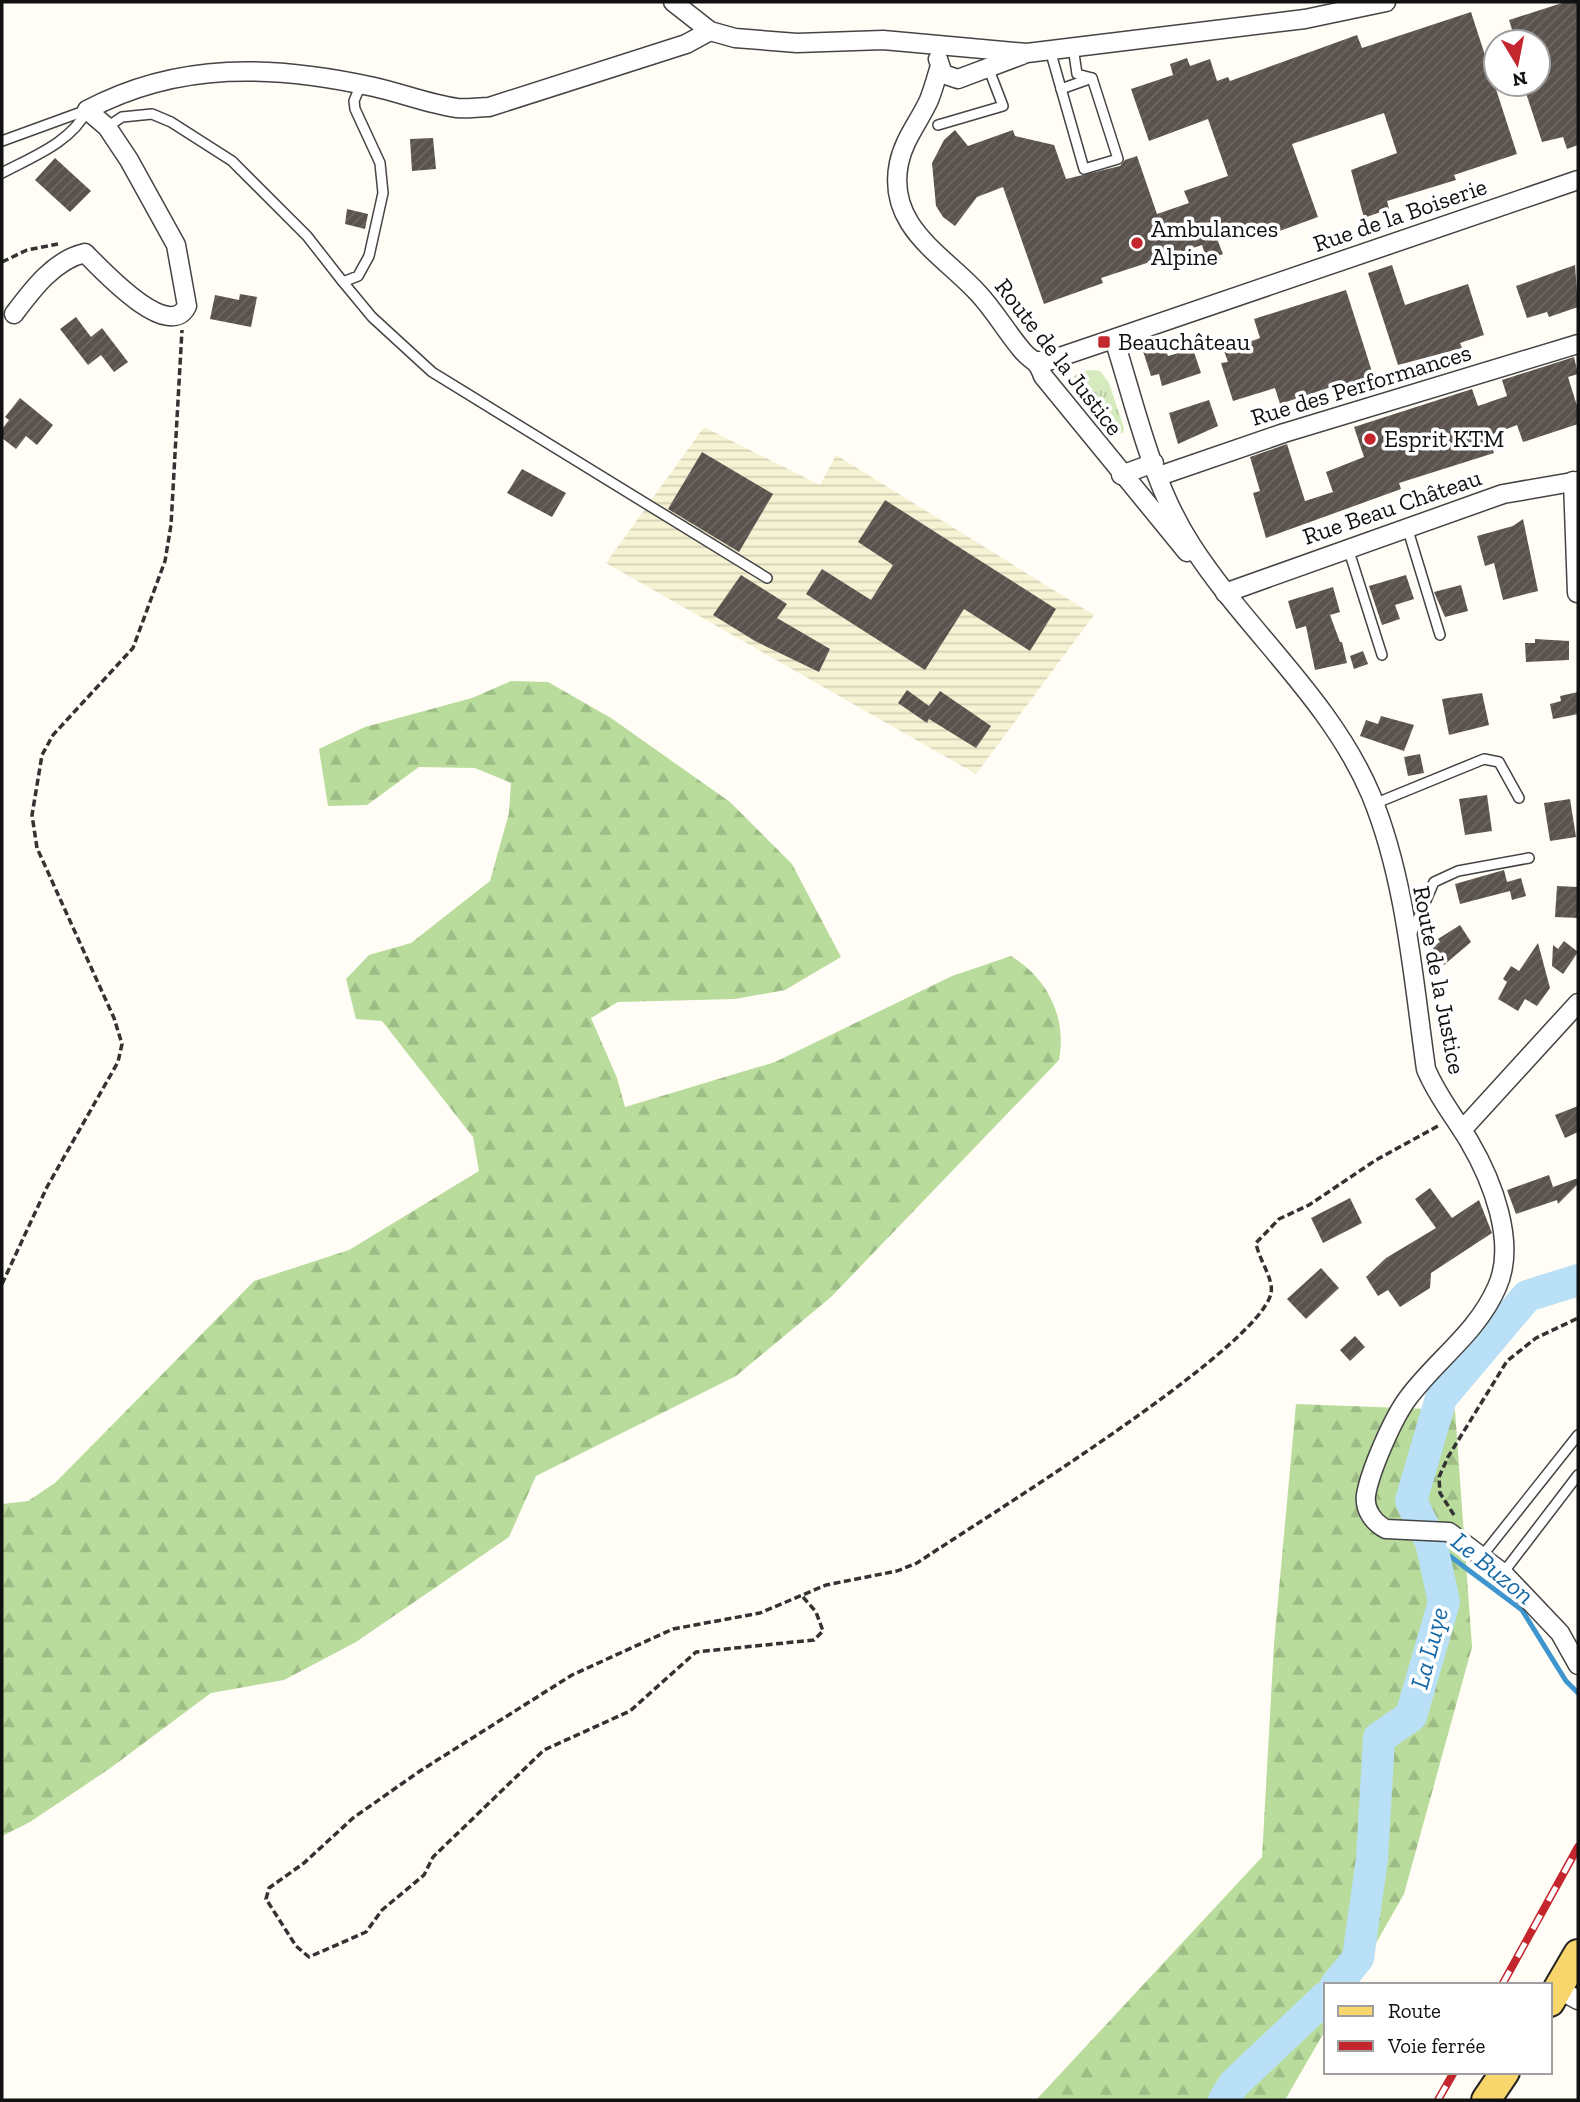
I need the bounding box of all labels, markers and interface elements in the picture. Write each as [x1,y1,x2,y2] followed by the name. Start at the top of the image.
[1482,28,1552,98] north arrow
[1511,67,1529,92] text: N
[1309,171,1490,258] street label: Rue de la Boiserie
[1151,214,1278,271] place label: Ambulances Alpine
[1129,235,1145,251] marker: Ambulances Alpine
[989,272,1130,441] street label: Route de la Justice
[1118,327,1251,356] place label: Beauchâteau
[1096,334,1112,350] marker: Beauchâteau
[1247,337,1475,432] street label: Rue des Performances
[1384,424,1504,453] place label: Esprit KTM
[1362,431,1378,447] marker: Esprit KTM
[1299,462,1485,551] street label: Rue Beau Château
[1407,883,1472,1077] street label: Route de la Justice
[1445,1525,1541,1611] water label: Le Buzon
[1403,1604,1455,1692] water label: La Luye
[1324,1983,1552,2074] legend
[1388,1998,1441,2023] text: Route
[1387,2033,1485,2058] text: Voie ferrée

